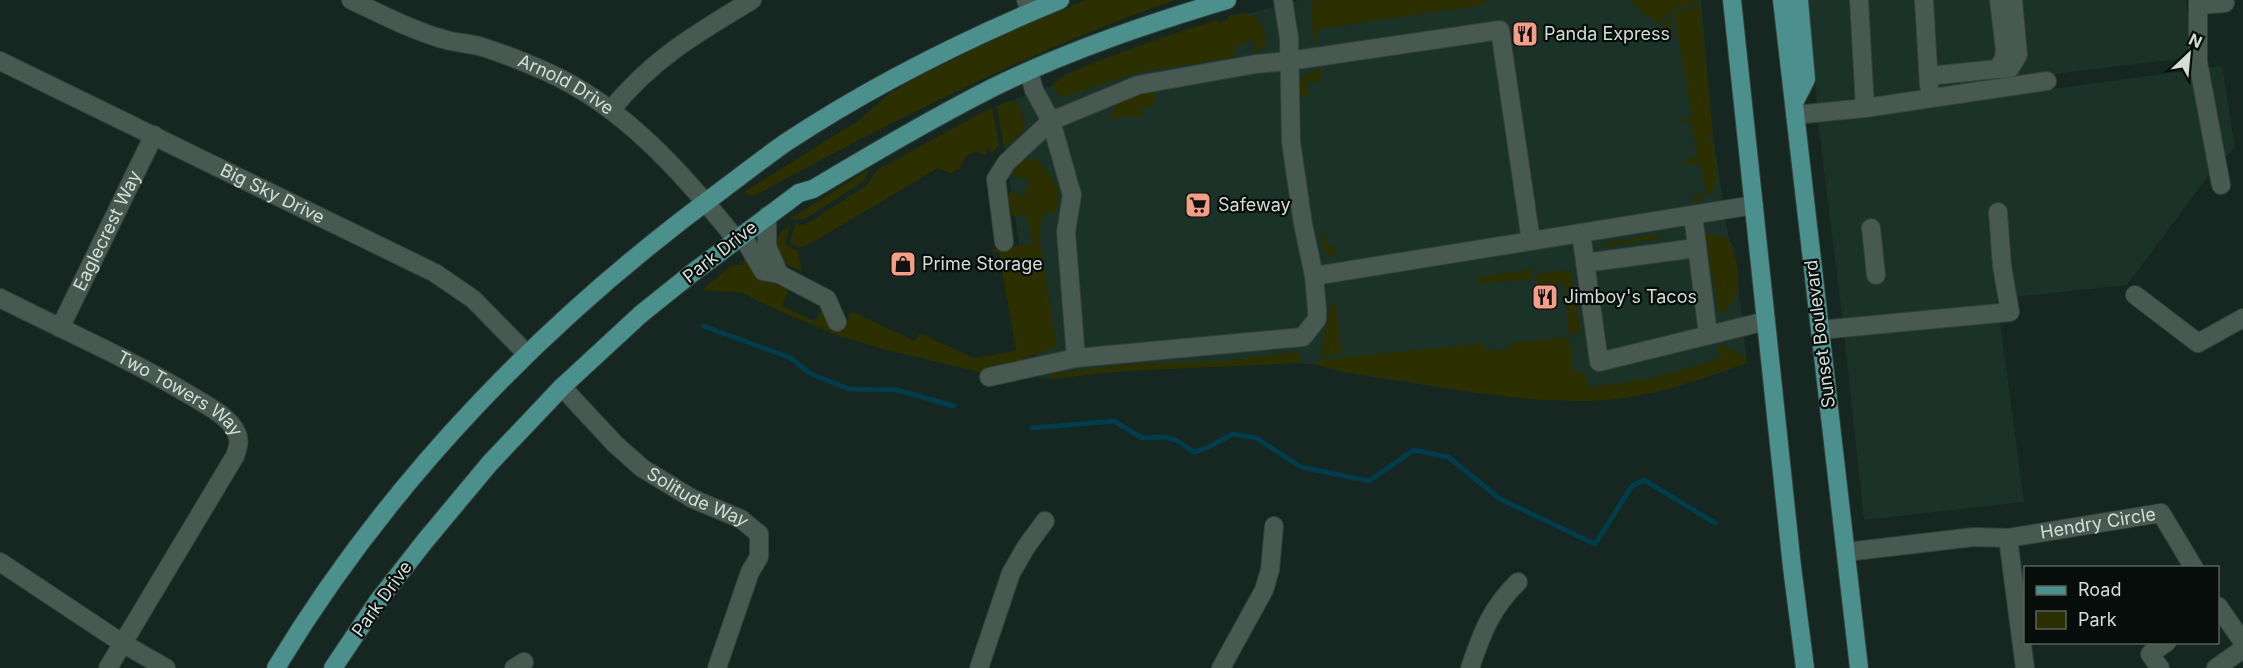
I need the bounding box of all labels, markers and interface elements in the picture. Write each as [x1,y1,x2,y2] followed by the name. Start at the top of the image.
[1510,19,1540,49] restaurant icon: Panda Express
[1544,23,1670,44] place label: Panda Express
[2159,24,2219,84] north arrow
[2186,29,2205,52] text: N
[515,50,618,119] street label: Arnold Drive
[217,159,328,228] street label: Big Sky Drive
[69,167,145,294] street label: Eaglecrest Way
[1183,190,1213,220] supermarket icon: Safeway
[1218,194,1291,215] place label: Safeway
[678,216,761,287] street label: Park Drive
[888,249,918,279] shop icon: Prime Storage
[922,253,1043,274] place label: Prime Storage
[1800,259,1839,409] street label: Sunset Boulevard
[1530,282,1560,312] restaurant icon: Jimboy's Tacos
[1564,286,1697,307] place label: Jimboy's Tacos
[114,346,247,440] street label: Two Towers Way
[643,463,753,531] street label: Solitude Way
[2038,503,2157,543] street label: Hendry Circle
[347,557,416,641] street label: Park Drive
[2024,566,2219,644] legend
[2078,579,2121,600] text: Road
[2078,609,2117,630] text: Park

